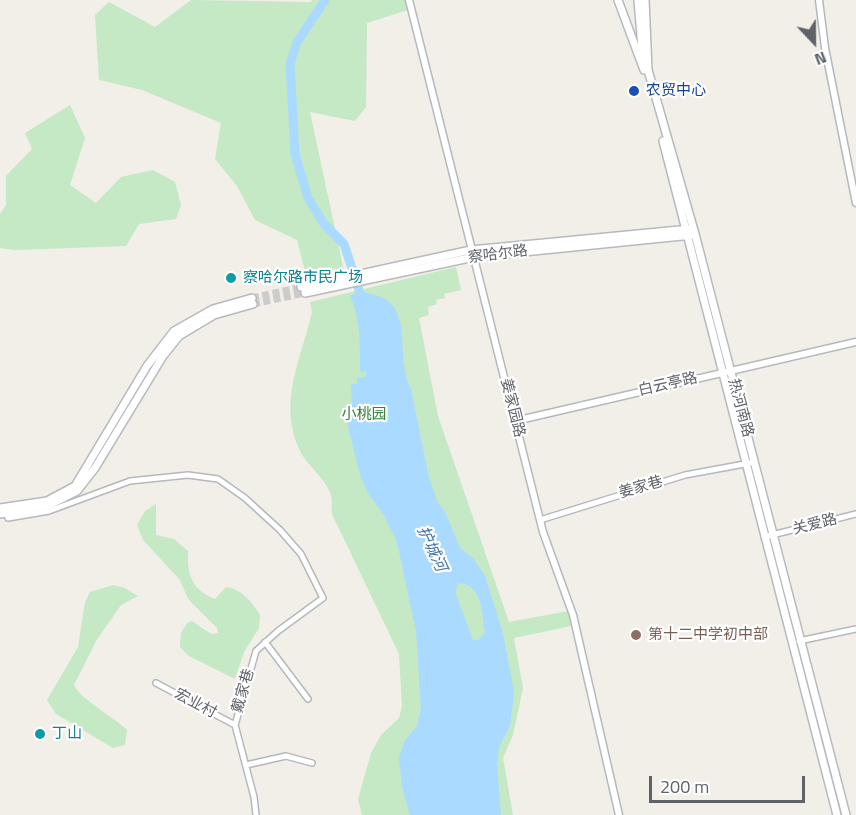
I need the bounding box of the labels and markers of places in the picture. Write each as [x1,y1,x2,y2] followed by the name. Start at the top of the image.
[646,82,706,100] place label: 农贸中心
[627,84,641,98] marker: 农贸中心
[243,269,363,287] place label: 察哈尔路市民广场
[224,271,238,285] marker: 察哈尔路市民广场
[648,626,768,644] place label: 第十二中学初中部
[629,628,643,642] marker: 第十二中学初中部
[52,725,82,743] place label: 丁山
[33,727,47,741] marker: 丁山

